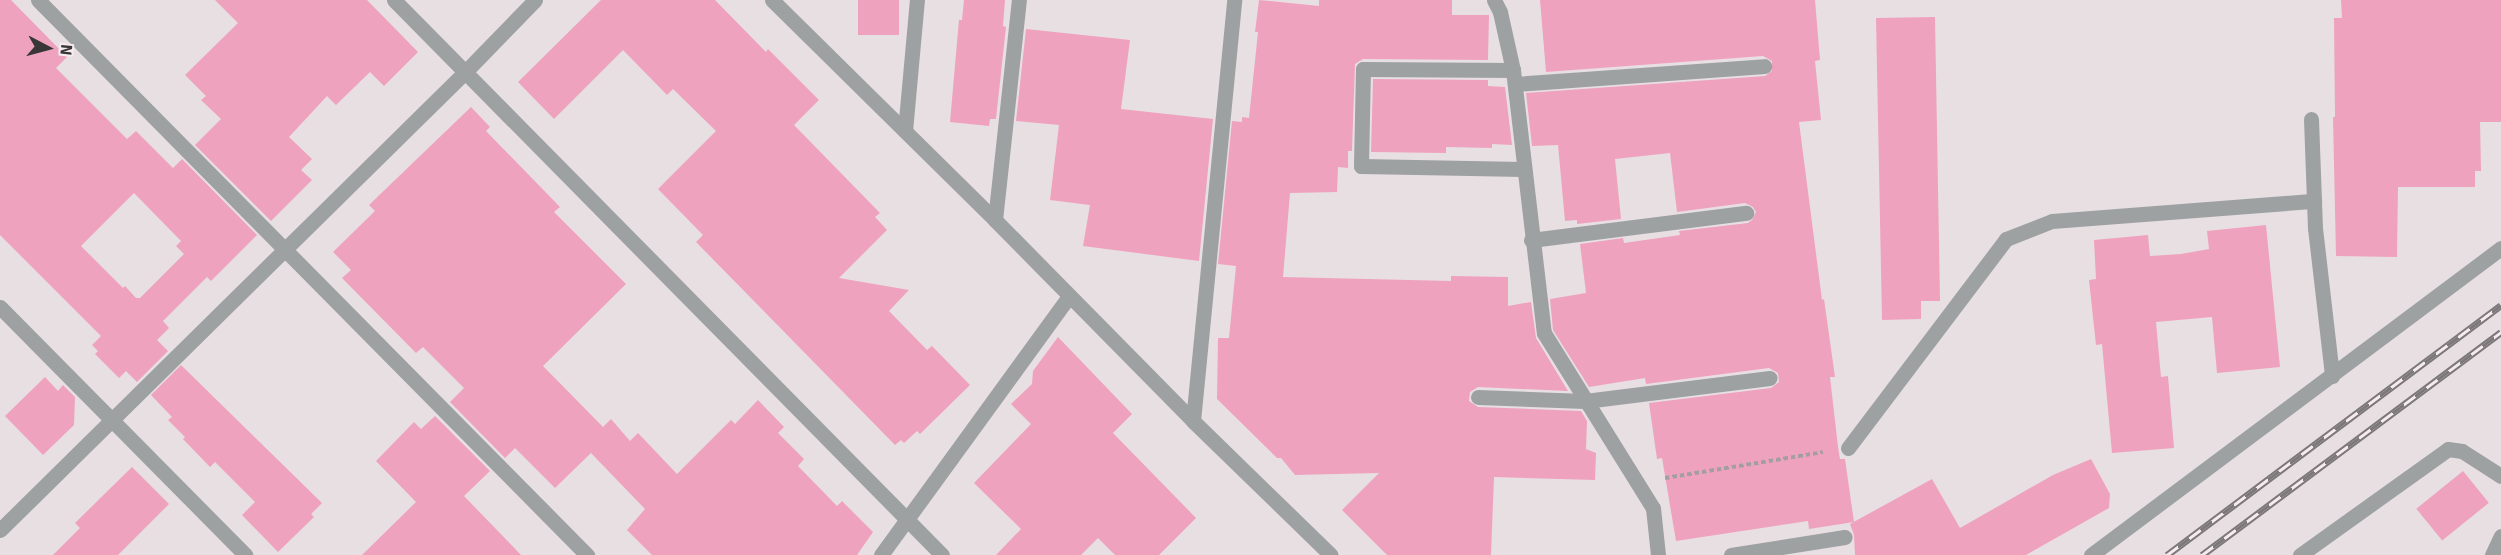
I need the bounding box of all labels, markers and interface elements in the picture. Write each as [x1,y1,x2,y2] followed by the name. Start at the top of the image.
[18,18,78,78] north arrow
[55,43,76,56] text: N

